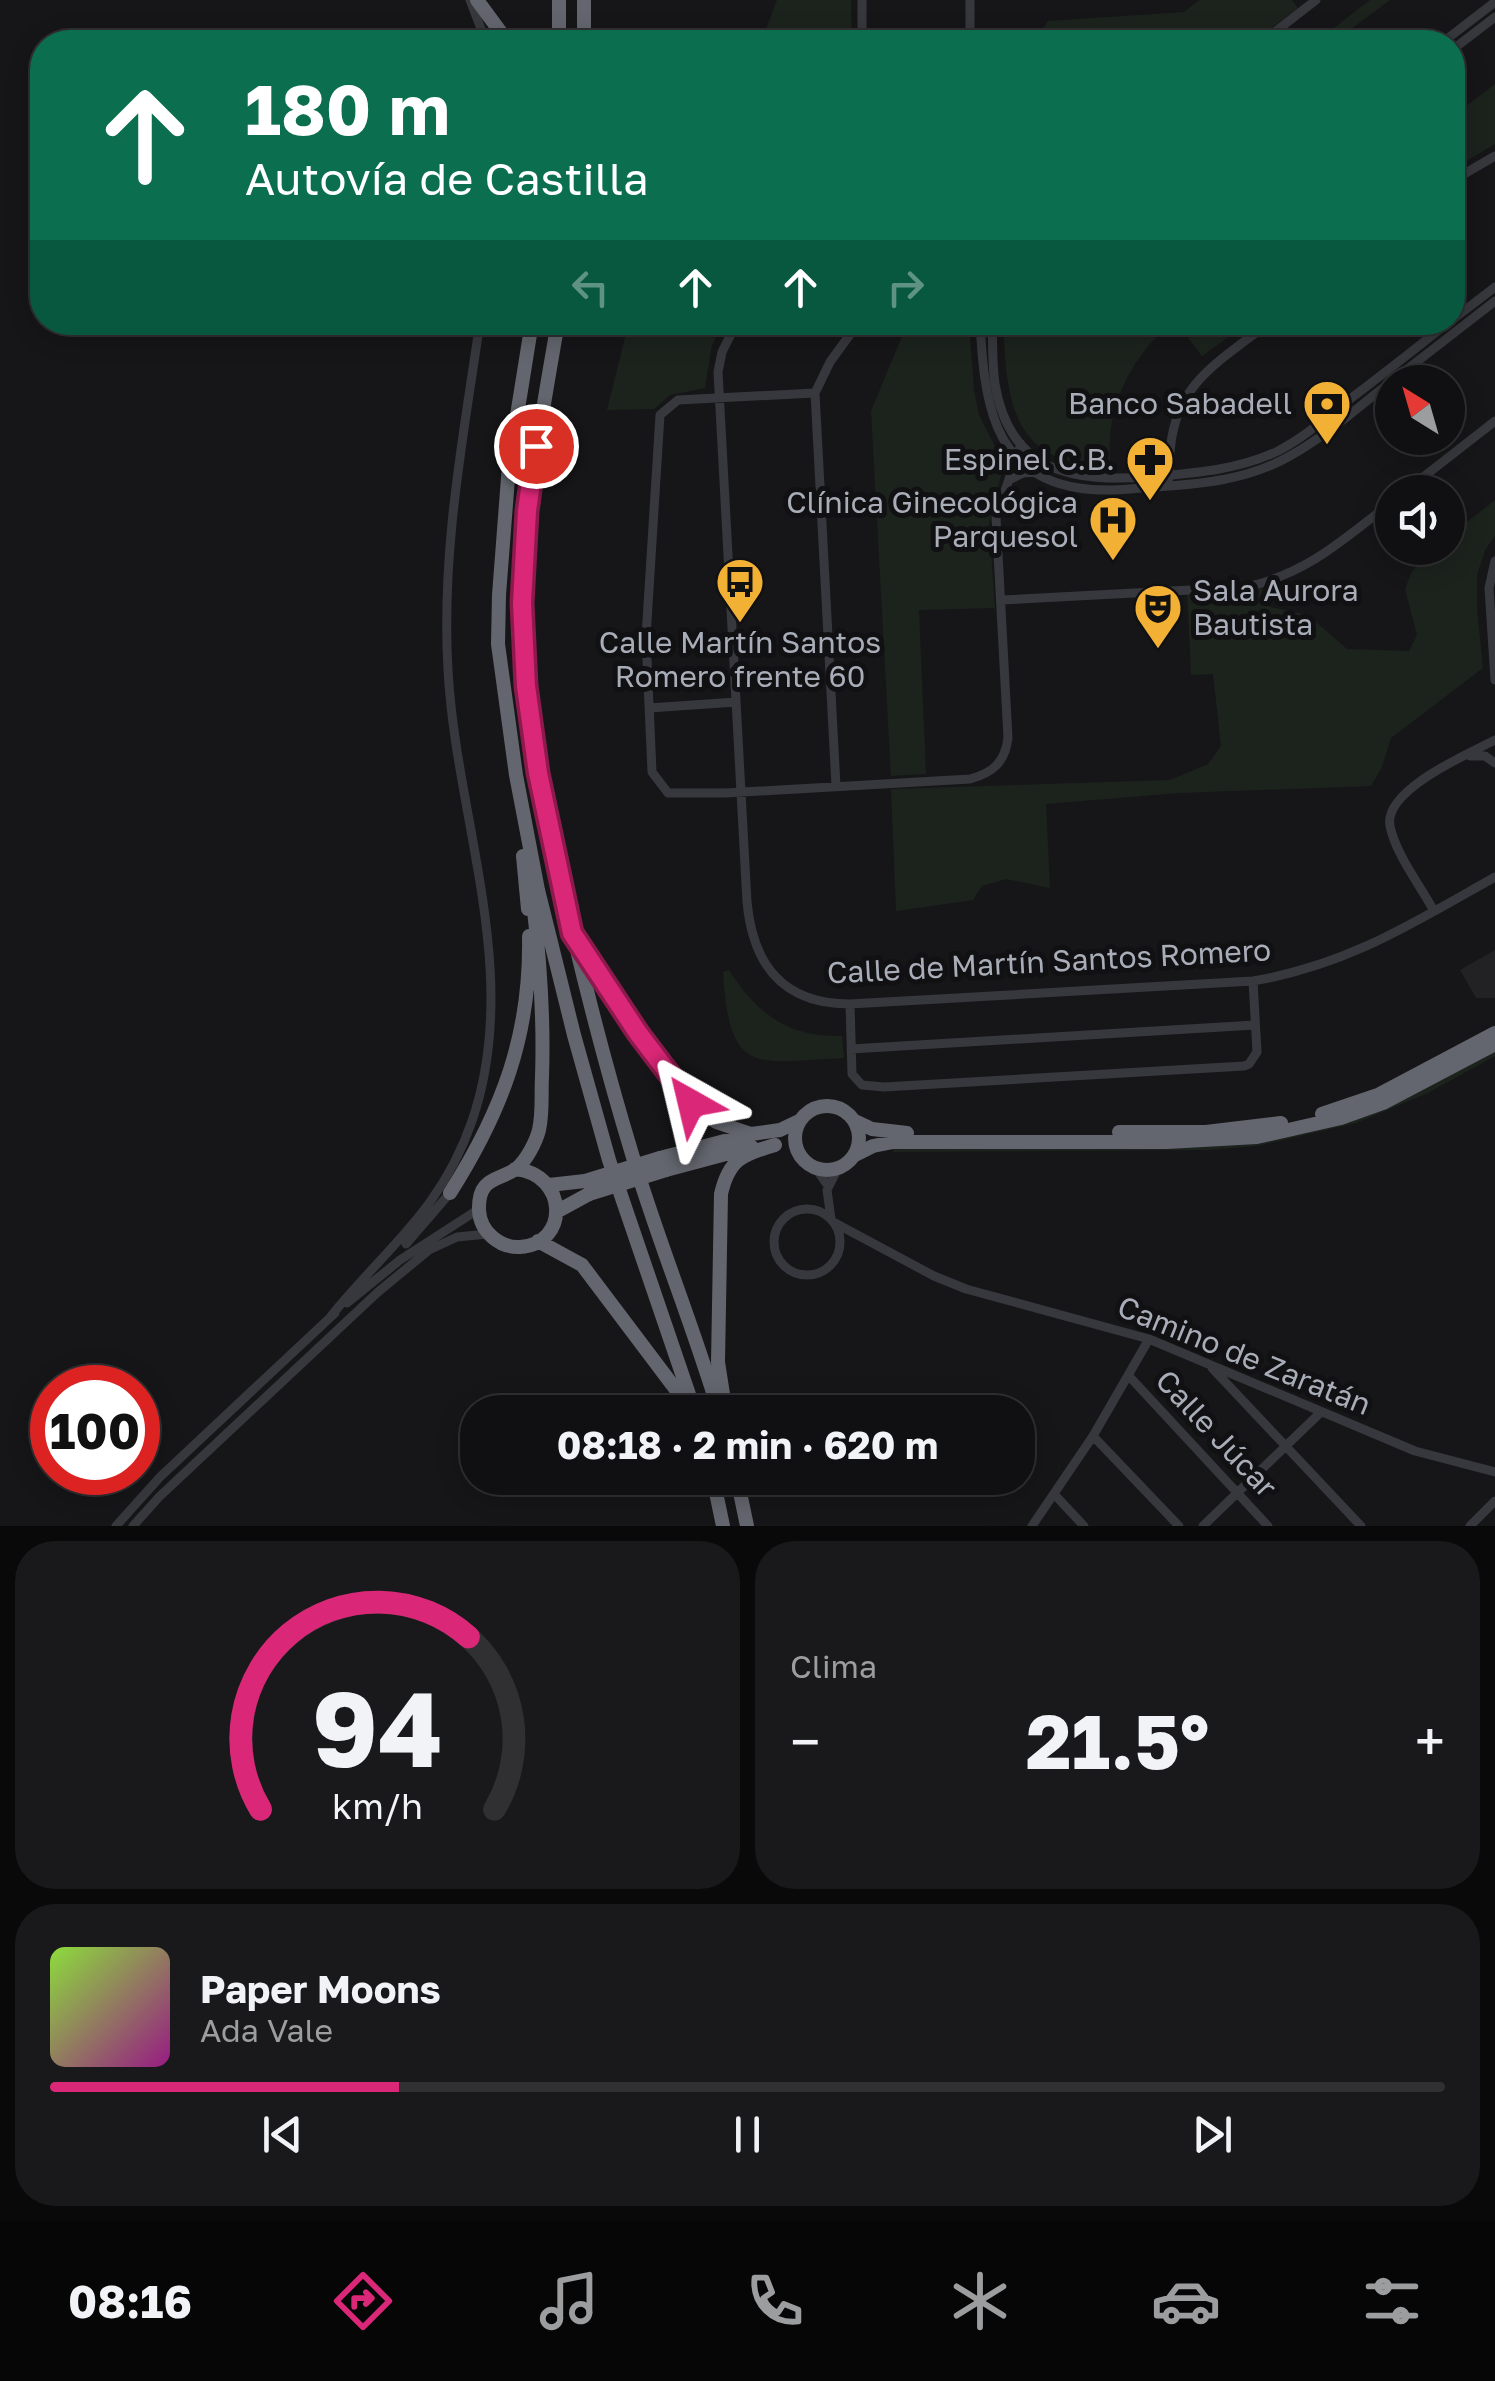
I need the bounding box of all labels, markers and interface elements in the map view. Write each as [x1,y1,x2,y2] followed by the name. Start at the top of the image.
[245,66,450,150] text: 180 m
[80,70,210,200] icon: ahead
[245,151,649,205] text: Autovía de Castilla
[563,260,618,315] icon: left
[668,260,723,315] icon: ahead
[773,260,828,315] icon: ahead
[878,260,933,315] icon: right
[1375,365,1465,455] north arrow
[1375,365,1465,565] map controls
[1301,378,1353,446] bank icon: Banco Sabadell
[1068,385,1292,421] place label: Banco Sabadell
[494,404,579,489] pin
[509,419,564,474] icon: arrive
[1124,434,1176,502] pharmacy icon: Espinel C.B.
[944,441,1115,477] place label: Espinel C.B.
[1375,475,1465,565] button: sound
[786,484,1078,554] place label: Clínica Ginecológica Parquesol
[1087,494,1139,562] hospital icon: Clínica Ginecológica Parquesol
[714,556,766,624] bus stop icon: Calle Martín Santos Romero frente 60
[1193,572,1359,642] place label: Sala Aurora Bautista
[1132,582,1184,650] theatre icon: Sala Aurora Bautista
[599,624,881,694] place label: Calle Martín Santos Romero frente 60
[826,931,1272,991] street label: Calle de Martín Santos Romero
[639,1051,743,1155] position arrow
[1113,1288,1376,1422] street label: Camino de Zaratán
[1149,1362,1285,1505] street label: Calle Júcar
[30,1365,160,1495] speed limit sign: 100
[557,1422,938,1467] text: 08:18 · 2 min · 620 m
[790,1647,877,1685] text: Clima
[312,1665,443,1790] text: 94
[1026,1695,1209,1786] text: 21.5°
[790,1708,820,1774] text: −
[1415,1708,1445,1774] text: +
[332,1784,423,1827] text: km/h
[200,1966,441,2011] text: Paper Moons
[200,2011,333,2049] text: Ada Vale
[255,2107,310,2162] icon: previous
[720,2107,775,2162] icon: pause
[1185,2107,1240,2162] icon: next
[328,2266,398,2336] icon: directions
[534,2266,604,2336] icon: music
[740,2266,810,2336] icon: phone
[945,2266,1015,2336] icon: climate
[1151,2266,1221,2336] icon: car
[1357,2266,1427,2336] icon: filters
[68,2274,192,2328] text: 08:16

